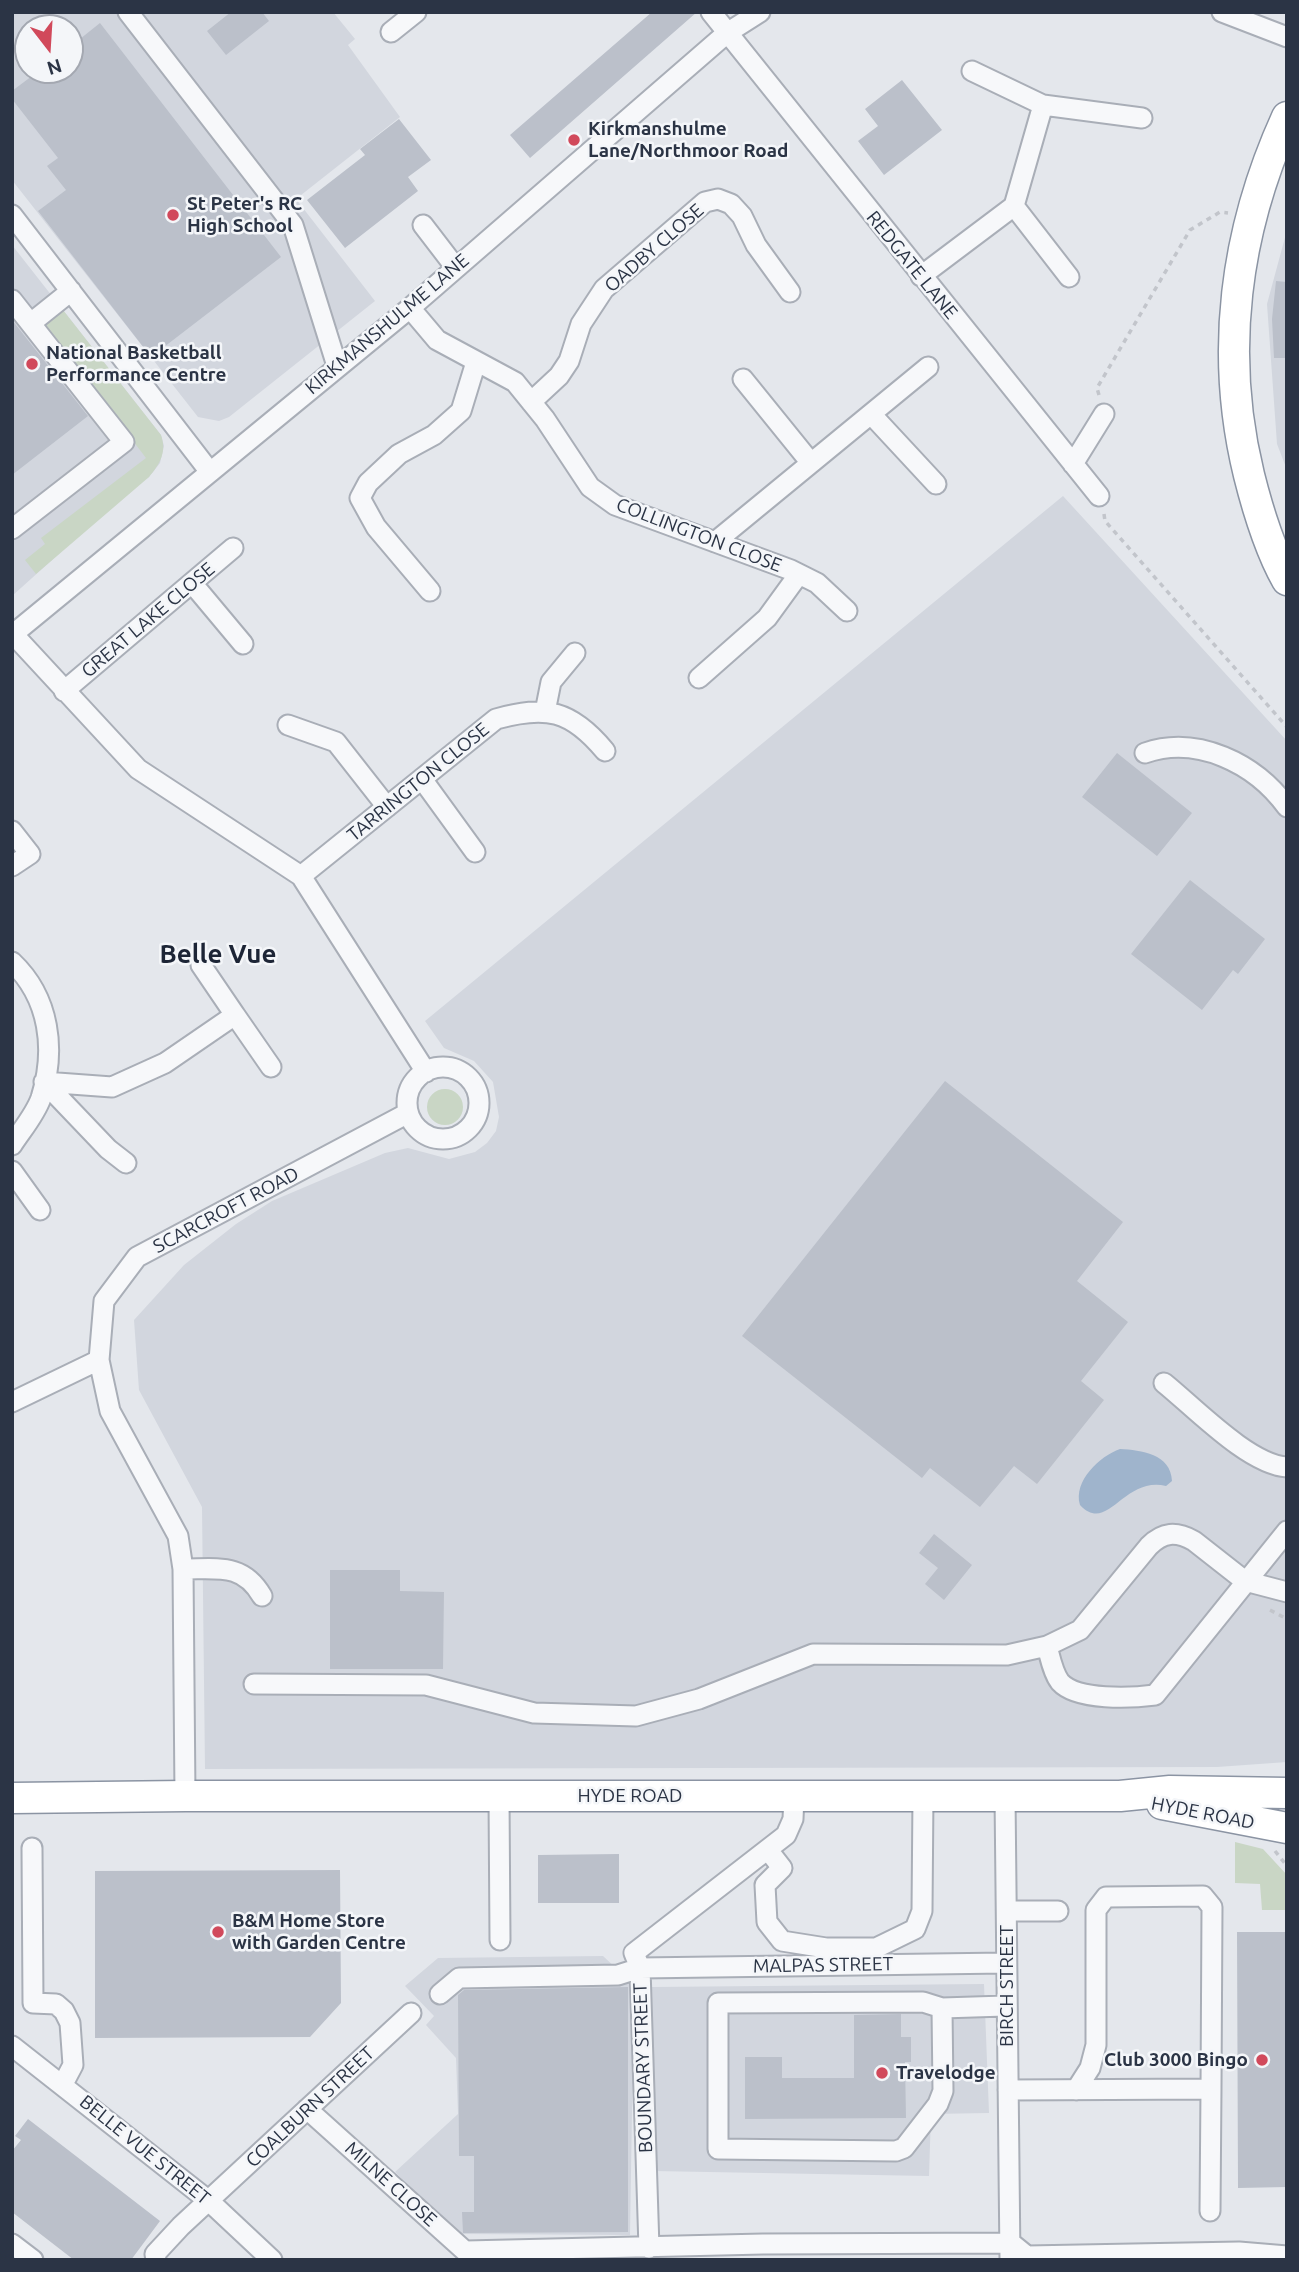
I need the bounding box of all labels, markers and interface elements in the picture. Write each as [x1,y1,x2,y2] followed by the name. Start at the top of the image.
[14,14,84,84] north arrow
[45,55,65,80] text: N
[588,118,789,162] place label: Kirkmanshulme Lane/Northmoor Road
[566,132,582,148] marker: Kirkmanshulme Lane/Northmoor Road
[187,193,302,237] place label: St Peter's RC High School
[600,199,708,297] street label: OADBY CLOSE
[862,206,962,324] street label: REDGATE LANE
[165,207,181,223] marker: St Peter's RC High School
[301,249,473,399] street label: KIRKMANSHULME LANE
[46,342,226,386] place label: National Basketball Performance Centre
[24,356,40,372] marker: National Basketball Performance Centre
[613,493,785,577] street label: COLLINGTON CLOSE
[77,558,219,682] street label: GREAT LAKE CLOSE
[343,718,493,846] street label: TARRINGTON CLOSE
[160,938,276,970] district label: Belle Vue
[149,1162,303,1258] street label: SCARCROFT ROAD
[578,1785,682,1807] street label: HYDE ROAD
[1149,1792,1257,1834] street label: HYDE ROAD
[232,1910,406,1954] place label: B&M Home Store with Garden Centre
[210,1924,226,1940] marker: B&M Home Store with Garden Centre
[996,1925,1018,2047] street label: BIRCH STREET
[753,1952,893,1978] street label: MALPAS STREET
[629,1983,657,2153] street label: BOUNDARY STREET
[241,2042,379,2172] street label: COALBURN STREET
[1104,2049,1248,2071] place label: Club 3000 Bingo
[1254,2052,1270,2068] marker: Club 3000 Bingo
[896,2062,996,2084] place label: Travelodge
[874,2065,890,2081] marker: Travelodge
[75,2090,215,2210] street label: BELLE VUE STREET
[340,2137,442,2231] street label: MILNE CLOSE

